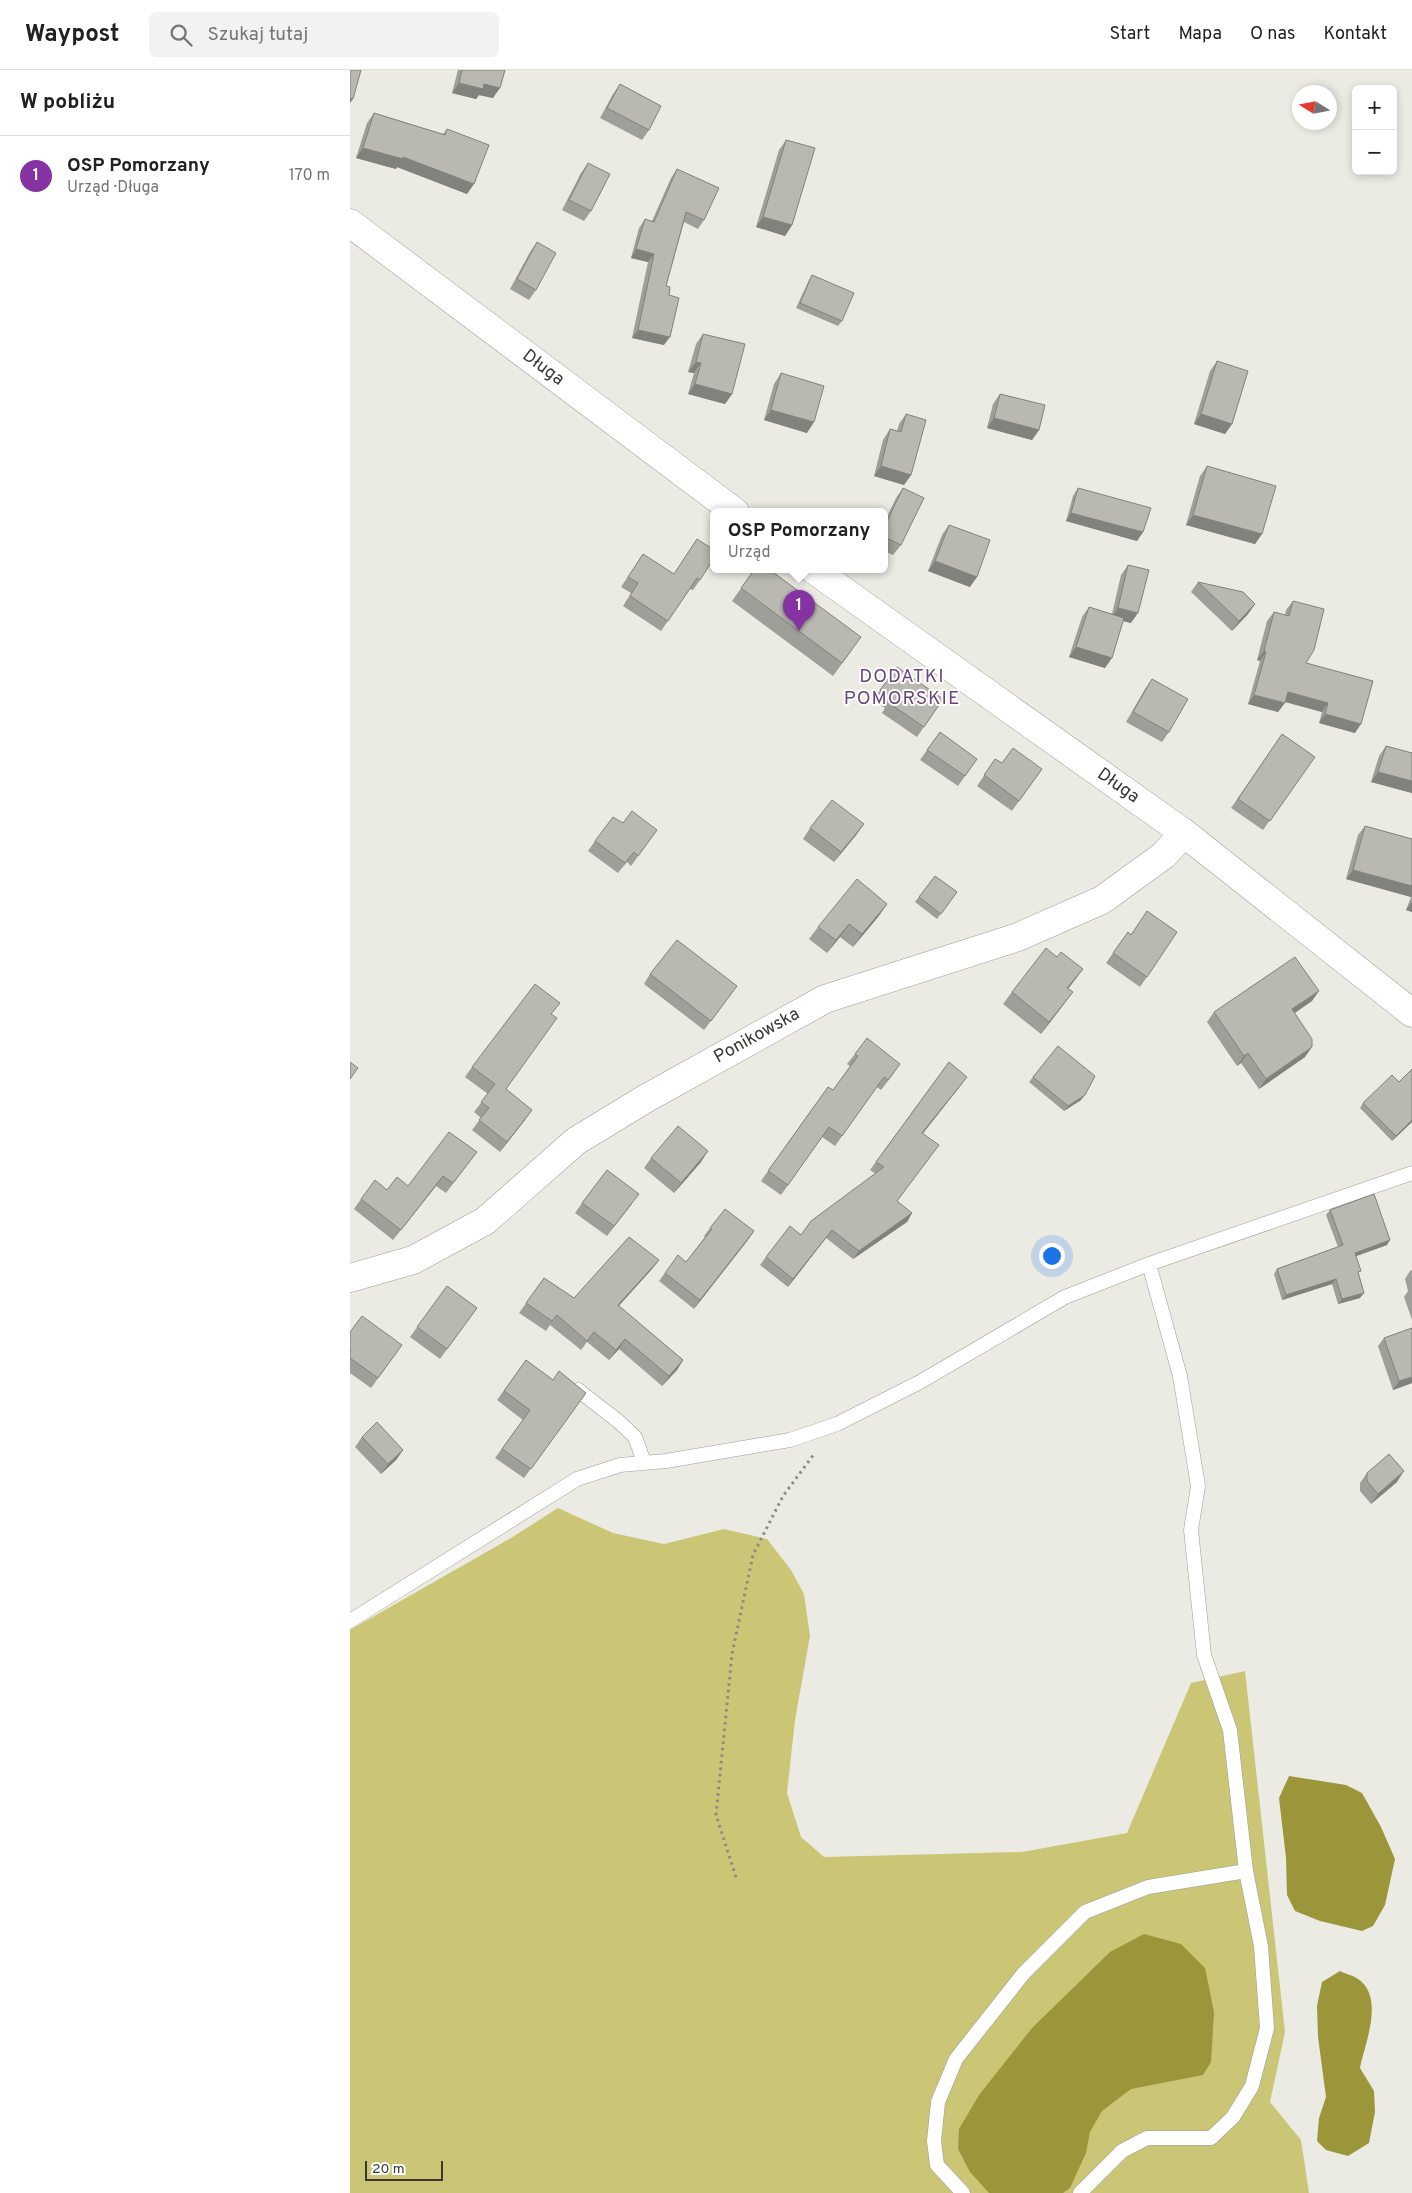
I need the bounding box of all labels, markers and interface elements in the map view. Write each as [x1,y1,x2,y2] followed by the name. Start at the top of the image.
[149,12,499,57] search box
[25,20,119,50] text: Waypost
[167,21,195,49] icon: search
[207,23,308,47] text: Szukaj tutaj
[1109,23,1150,46] text: Start
[1178,23,1222,46] text: Mapa
[1250,23,1295,46] text: O nas
[1323,23,1387,46] text: Kontakt
[1292,85,1337,130] north arrow
[1352,85,1397,175] map controls
[1352,85,1397,130] button: +
[20,89,115,116] text: W pobliżu
[1352,130,1397,175] button: −
[67,154,210,178] text: OSP Pomorzany
[33,166,39,186] text: 1
[289,166,330,186] text: 170 m
[67,178,159,198] text: Urząd · Długa
[517,345,569,391] street label: Długa
[710,508,888,573] popup
[728,519,870,543] text: OSP Pomorzany
[728,543,770,563] text: Urząd
[783,590,815,631] pin: 1
[844,665,960,711] district label: DODATKI POMORSKIE
[1092,763,1144,809] street label: Długa
[710,1003,804,1069] street label: Ponikowska
[1039,1243,1065,1269] your location
[365,2158,442,2181] scale bar
[372,2161,405,2178] text: 20 m

